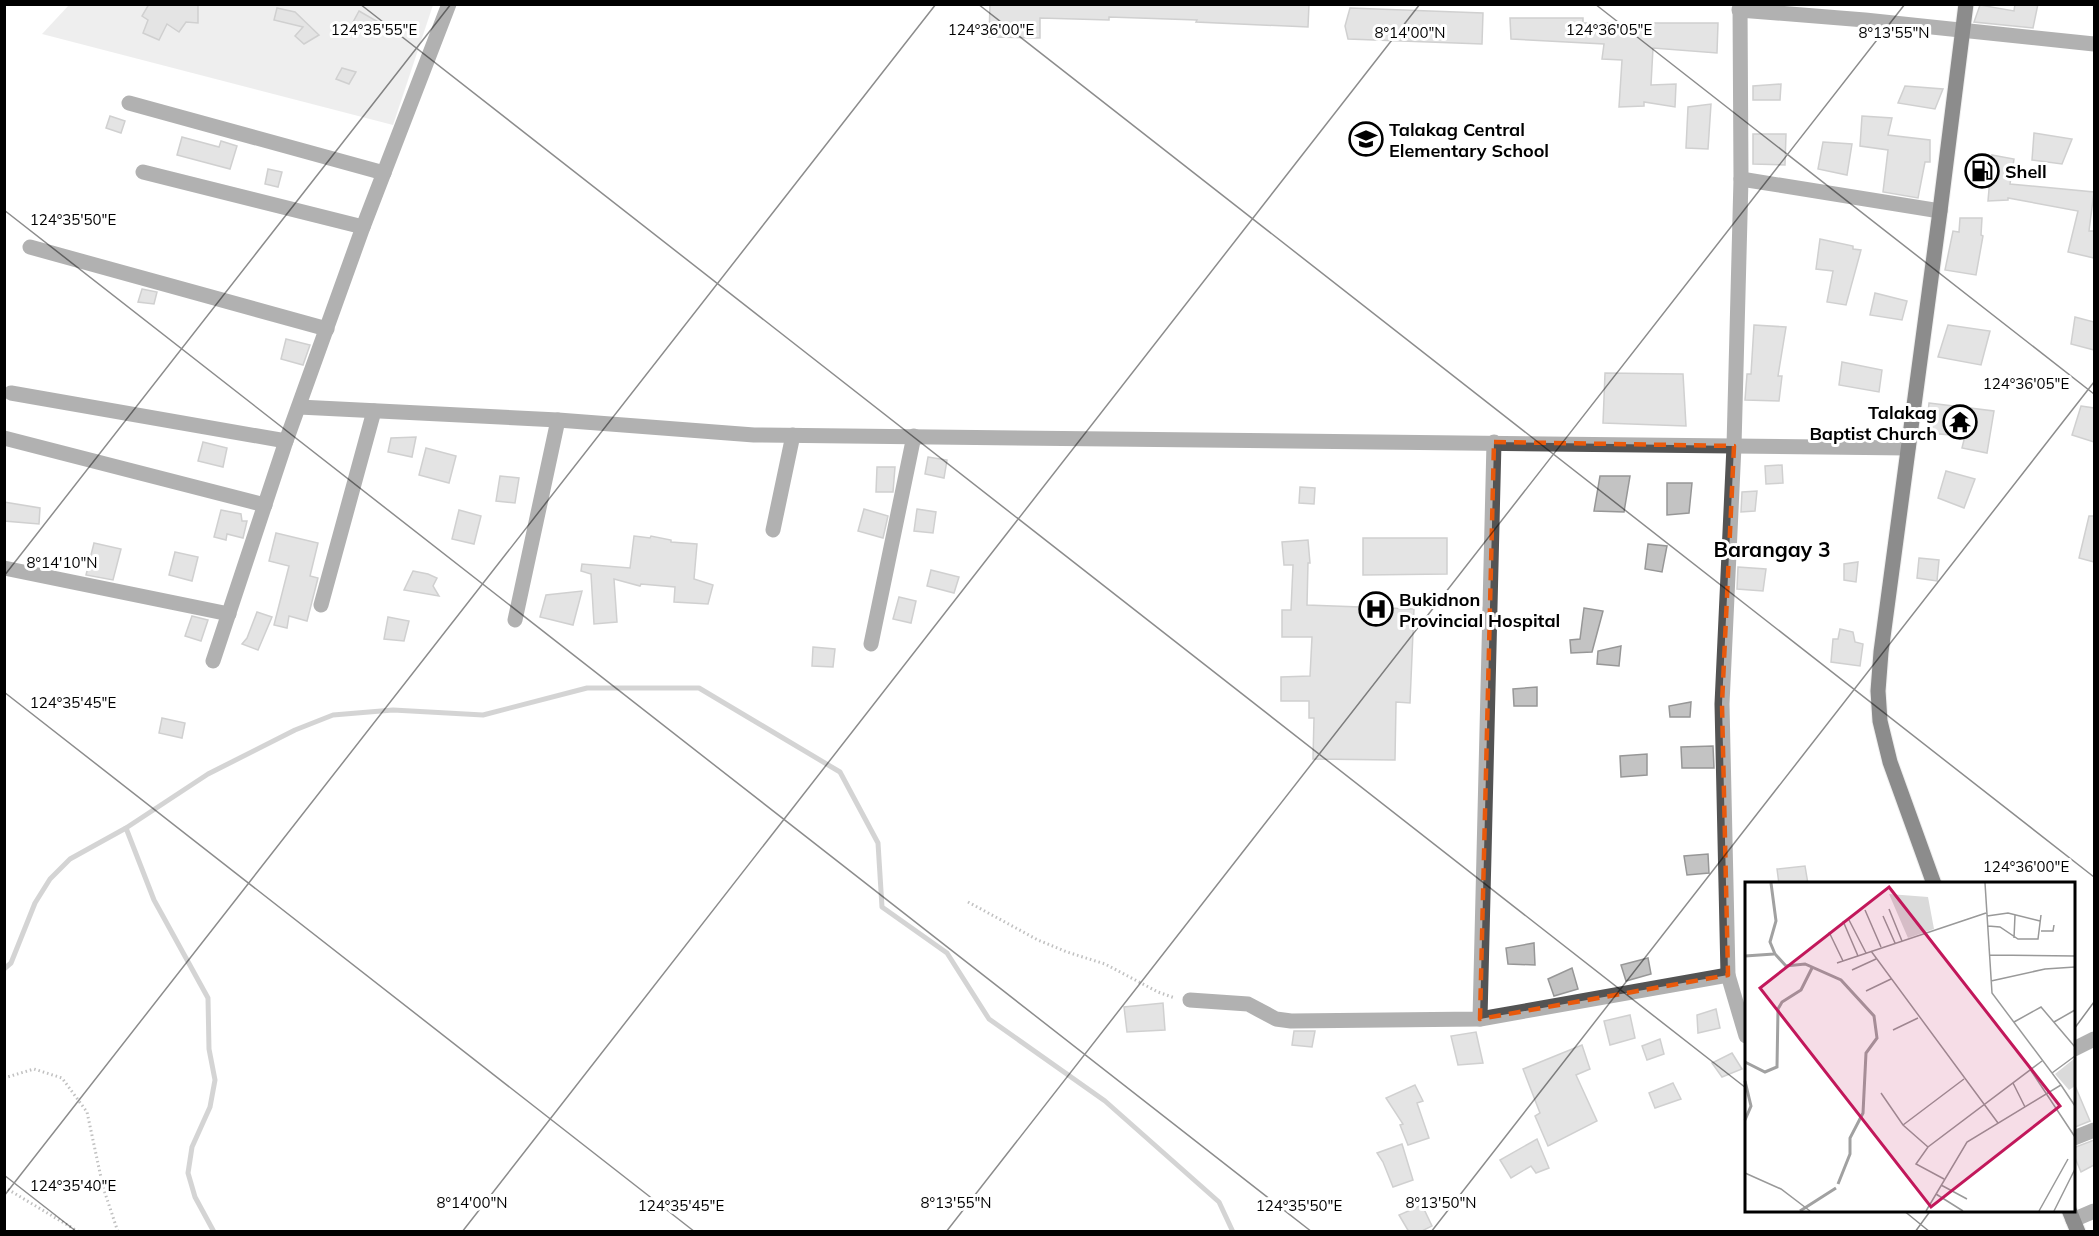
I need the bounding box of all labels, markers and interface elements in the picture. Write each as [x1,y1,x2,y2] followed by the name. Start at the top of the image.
[331,20,417,39] text: 124°35'55"E
[948,20,1034,39] text: 124°36'00"E
[1566,20,1652,39] text: 124°36'05"E
[1375,23,1445,42] text: 8°14'00"N
[1859,23,1929,42] text: 8°13'55"N
[1389,118,1549,162] place label: Talakag Central Elementary School
[1348,121,1384,157] school or university icon: Talakag Central Elementary School
[1964,153,2000,189] fuel station icon: Shell
[2005,160,2047,183] place label: Shell
[30,210,116,229] text: 124°35'50"E
[1983,374,2069,393] text: 124°36'05"E
[1809,401,1937,445] place label: Talakag Baptist Church
[1942,404,1978,440] temple icon: Talakag Baptist Church
[1713,536,1831,562] district label: Barangay 3
[27,553,97,572] text: 8°14'10"N
[1399,588,1560,632] place label: Bukidnon Provincial Hospital
[1358,591,1394,627] hospital icon: Bukidnon Provincial Hospital
[30,693,116,712] text: 124°35'45"E
[1983,857,2069,876] text: 124°36'00"E
[1745,882,2075,1212] inset map
[30,1176,116,1195] text: 124°35'40"E
[437,1193,507,1212] text: 8°14'00"N
[921,1193,991,1212] text: 8°13'55"N
[1406,1193,1476,1212] text: 8°13'50"N
[638,1196,724,1215] text: 124°35'45"E
[1256,1196,1342,1215] text: 124°35'50"E

